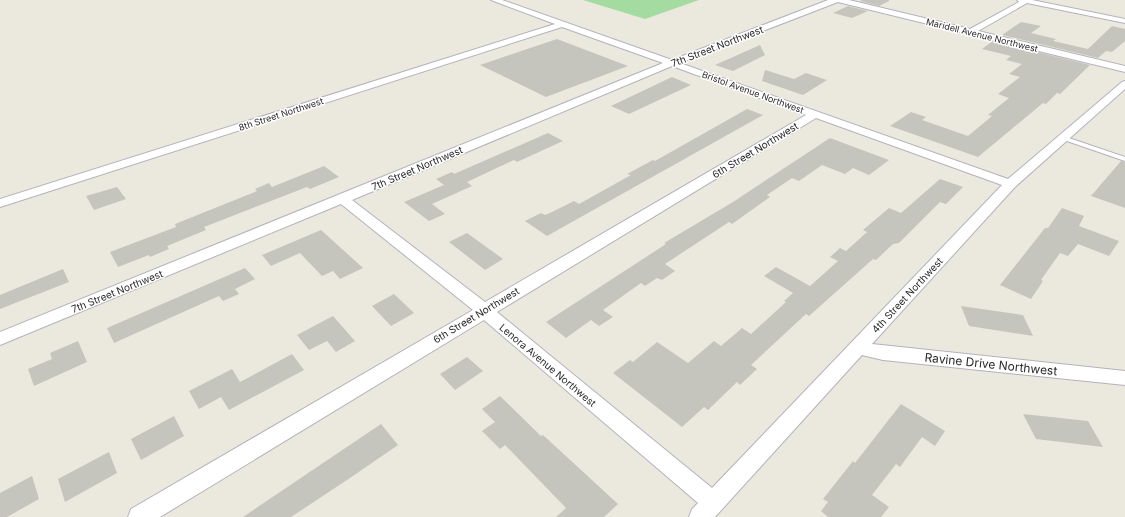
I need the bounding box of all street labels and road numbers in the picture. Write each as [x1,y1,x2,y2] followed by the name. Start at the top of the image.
[925,16,1039,54] street label: Maridell Avenue Northwest
[669,23,765,69] street label: 7th Street Northwest
[701,68,805,116] street label: Bristol Avenue Northwest
[237,95,325,133] street label: 8th Street Northwest
[710,119,801,180] street label: 6th Street Northwest
[370,143,465,193] street label: 7th Street Northwest
[869,254,945,335] street label: 4th Street Northwest
[69,267,165,315] street label: 7th Street Northwest
[431,284,522,345] street label: 6th Street Northwest
[497,321,599,409] street label: Lenora Avenue Northwest
[924,350,1058,378] street label: Ravine Drive Northwest

